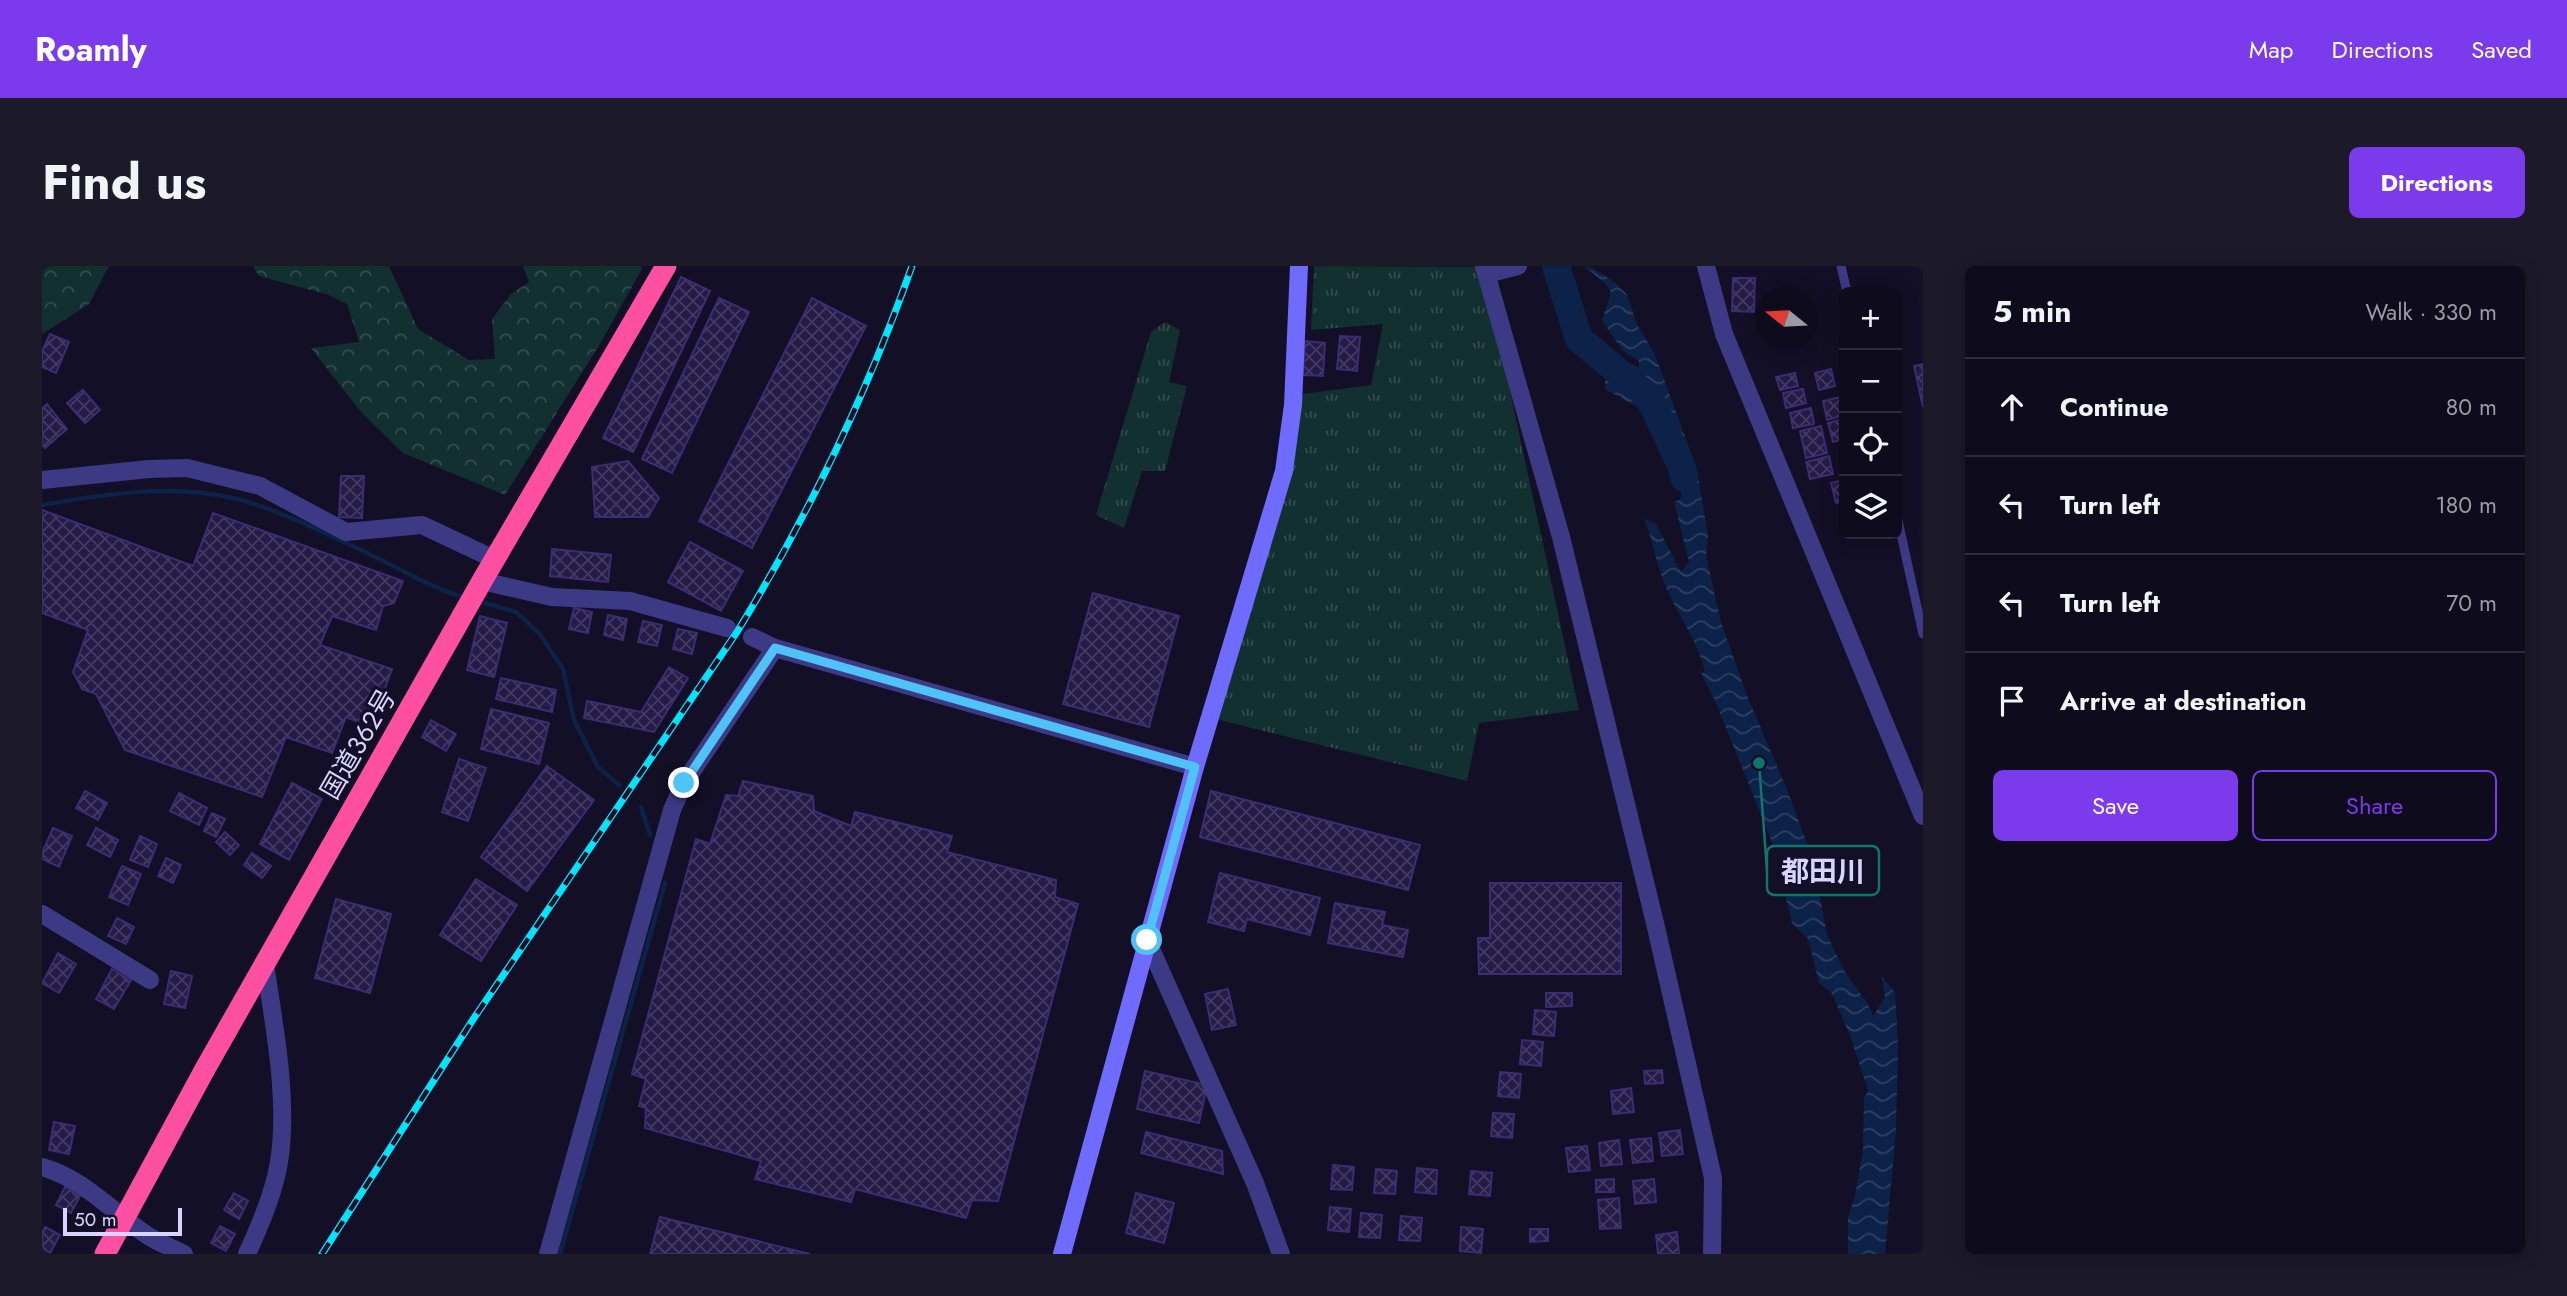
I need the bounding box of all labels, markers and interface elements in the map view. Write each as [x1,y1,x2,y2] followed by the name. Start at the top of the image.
[35,26,147,73] text: Roamly
[2249,32,2294,67] text: Map
[2332,32,2433,67] text: Directions
[2471,32,2532,67] text: Saved
[42,147,206,217] text: Find us
[2349,147,2525,218] button: Directions
[1755,287,1818,350] north arrow
[1839,287,1902,539] map controls
[1839,287,1902,350] button: +
[1993,290,2071,333] text: 5 min
[2366,295,2497,329] text: Walk · 330 m
[1839,350,1902,413] button: −
[1993,388,2031,426] icon: ahead
[2060,388,2169,426] text: Continue
[2446,390,2497,424] text: 80 m
[1839,413,1902,476] button: locate
[1839,476,1902,539] button: layers
[1993,486,2031,524] icon: left
[2060,486,2160,524] text: Turn left
[2435,488,2497,522] text: 180 m
[1993,584,2031,622] icon: left
[2060,584,2160,622] text: Turn left
[2446,586,2497,620] text: 70 m
[311,682,405,806] street label: 国道362号
[1993,682,2031,720] icon: arrive
[2060,682,2307,720] text: Arrive at destination
[668,767,699,798] route end
[1993,770,2238,841] button: Save
[2252,770,2497,841] button: Share
[1767,846,1879,895] callout: 都田川
[1781,851,1865,892] text: 都田川
[1131,924,1162,955] route start
[63,1205,182,1237] scale bar
[74,1206,117,1233] text: 50 m

